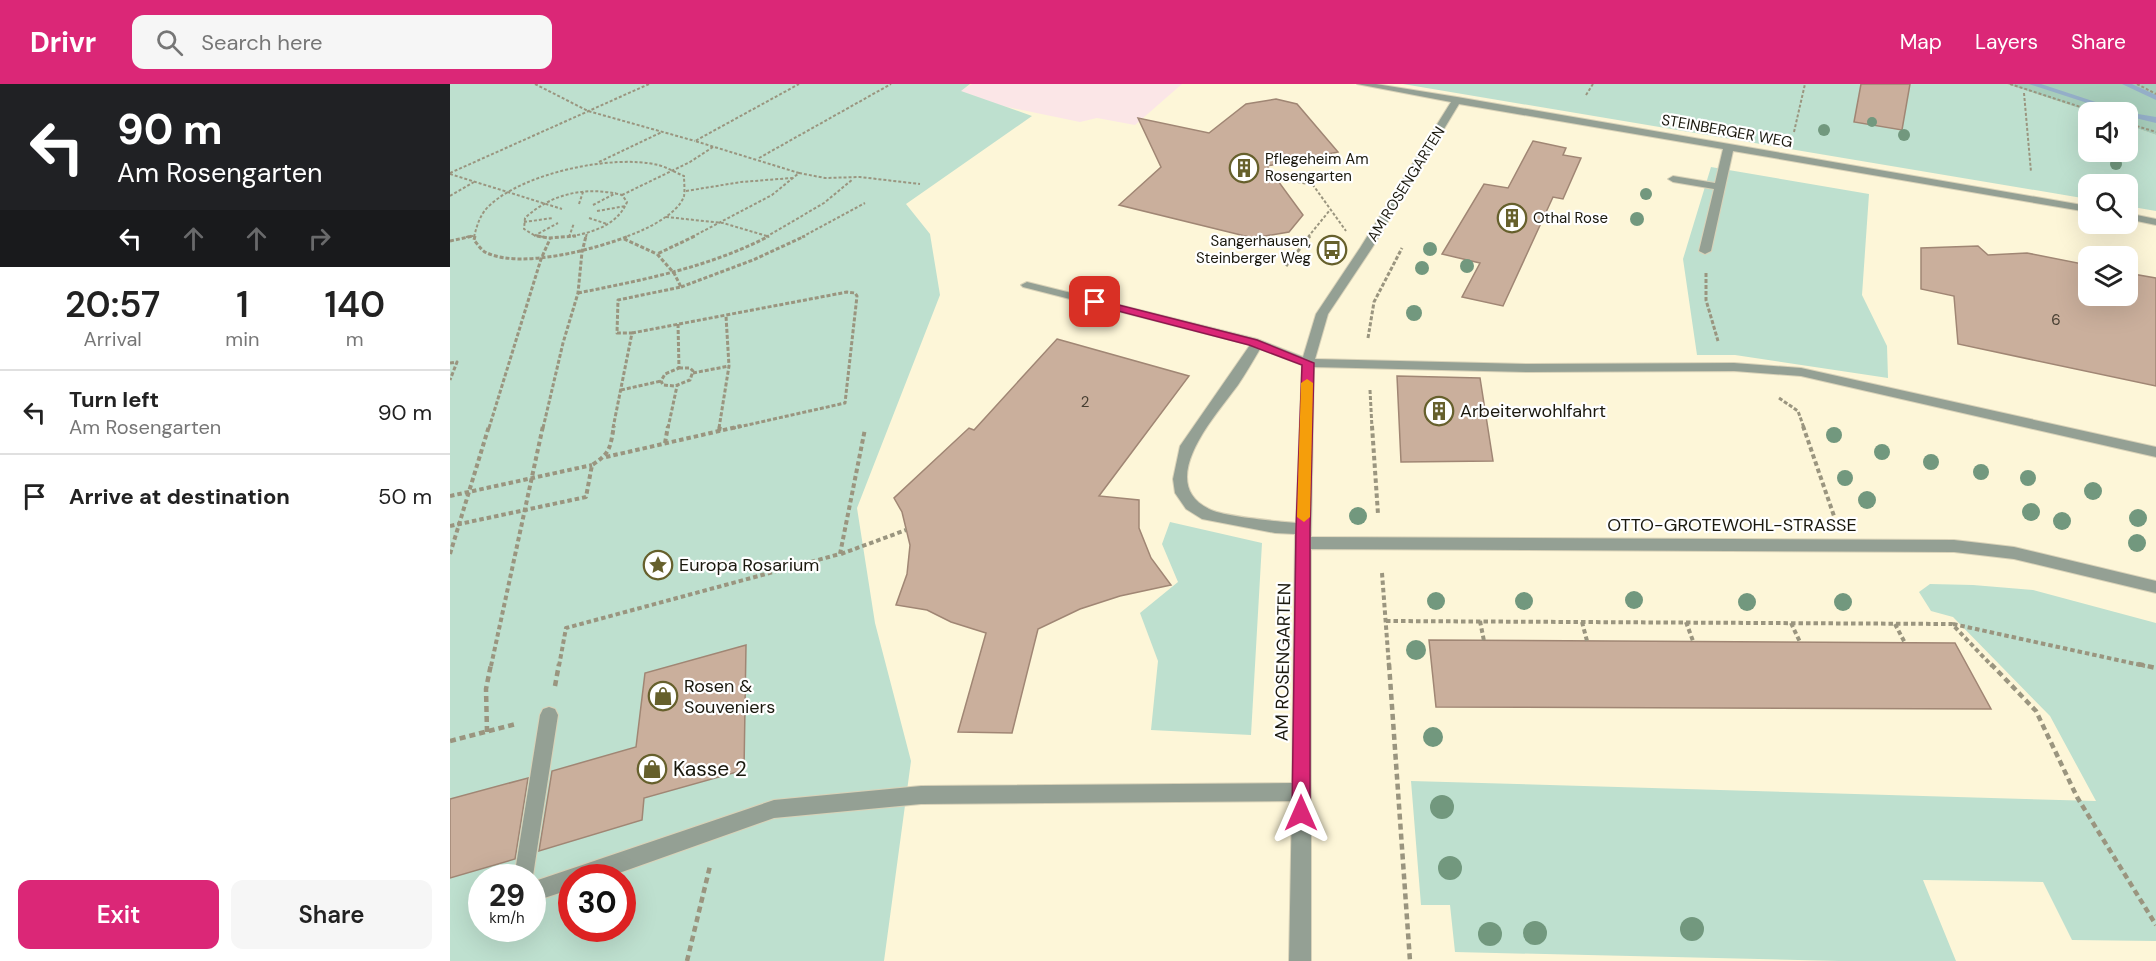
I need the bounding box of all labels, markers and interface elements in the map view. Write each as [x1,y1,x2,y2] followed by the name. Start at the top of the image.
[132,15,552,69] search box
[30,24,96,61] text: Drivr
[153,26,186,59] icon: search
[201,28,323,57] text: Search here
[1900,28,1942,56] text: Map
[1975,28,2038,56] text: Layers
[2071,28,2126,56] text: Share
[117,102,223,157] text: 90 m
[2078,102,2138,306] map controls
[2078,102,2138,162] button: sound
[18,108,96,186] icon: left
[1660,110,1794,152] street label: STEINBERGER WEG
[1363,123,1449,245] street label: AM ROSENGARTEN
[1265,149,1369,186] place label: Pflegeheim Am Rosengarten
[1228,152,1260,184] building icon: Pflegeheim Am Rosengarten
[117,155,323,190] text: Am Rosengarten
[2078,174,2138,234] button: search
[1496,202,1528,234] building icon: Othal Rose
[1533,208,1608,228] place label: Othal Rose
[114,222,147,255] icon: left
[177,222,210,255] icon: ahead
[240,222,273,255] icon: ahead
[303,222,336,255] icon: right
[1196,231,1311,268] place label: Sangerhausen, Steinberger Weg
[1316,234,1348,266] bus stop icon: Sangerhausen, Steinberger Weg
[2078,246,2138,306] button: layers
[1069,276,1120,327] pin
[65,281,160,328] text: 20:57
[236,281,249,328] text: 1
[324,281,385,328] text: 140
[1078,285,1111,318] icon: arrive
[2051,310,2061,330] house number: 6
[84,326,142,352] text: Arrival
[225,326,259,352] text: min
[346,326,364,352] text: m
[69,385,159,414] text: Turn left
[1081,392,1089,412] house number: 2
[1423,395,1455,427] building icon: Arbeiterwohlfahrt
[18,396,51,429] icon: left
[378,398,432,427] text: 90 m
[1460,399,1606,423] place label: Arbeiterwohlfahrt
[69,414,221,440] text: Am Rosengarten
[18,480,51,513] icon: arrive
[69,482,290,511] text: Arrive at destination
[378,482,432,511] text: 50 m
[1607,513,1857,537] street label: OTTO-GROTEWOHL-STRASSE
[642,549,674,581] place icon: Europa Rosarium
[679,553,819,577] place label: Europa Rosarium
[1270,583,1296,741] street label: AM ROSENGARTEN
[684,674,775,719] place label: Rosen & Souveniers
[647,680,679,712] shop icon: Rosen & Souveniers
[636,753,668,785] shop icon: Kasse 2
[673,755,747,783] place label: Kasse 2
[1269,781,1333,845] position arrow
[558,864,636,942] speed limit sign: 30
[489,876,525,915] text: 29
[18,880,219,949] button: Exit
[231,880,432,949] button: Share
[489,908,525,928] text: km/h

